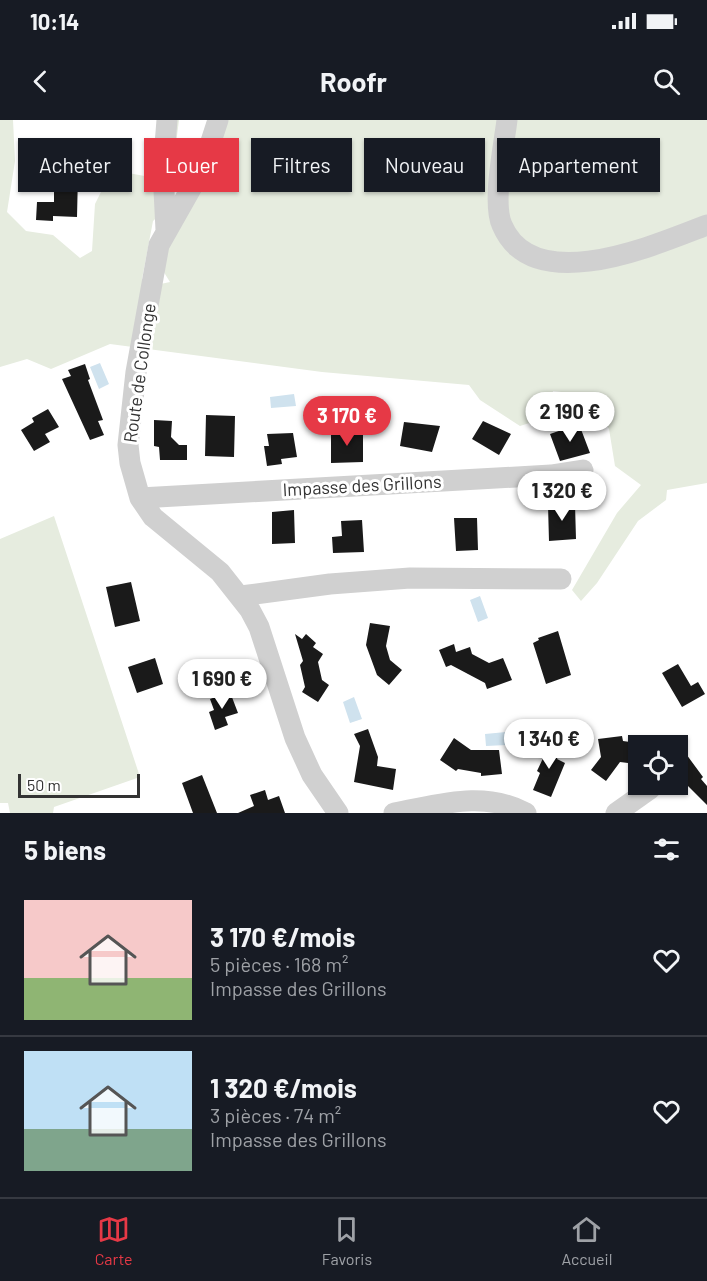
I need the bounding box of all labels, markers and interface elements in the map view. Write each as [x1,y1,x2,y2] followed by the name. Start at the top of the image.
[30,8,79,34] text: 10:14
[24,65,57,98] icon: back
[320,65,387,97] text: Roofr
[650,65,683,98] icon: search
[18,138,132,192] chip: Acheter
[144,138,239,192] chip: Louer
[251,138,352,192] chip: Filtres
[364,138,485,192] chip: Nouveau
[497,138,660,192] chip: Appartement
[118,302,160,444] street label: Route de Collonge
[515,392,625,443] pin: 2 190 €
[292,396,402,447] pin: 3 170 €
[540,399,600,423] text: 2 190 €
[317,403,377,427] text: 3 170 €
[282,470,442,500] street label: Impasse des Grillons
[507,471,617,522] pin: 1 320 €
[531,478,593,502] text: 1 320 €
[167,659,277,710] pin: 1 690 €
[192,666,252,690] text: 1 690 €
[494,719,604,770] pin: 1 340 €
[518,726,580,750] text: 1 340 €
[628,735,688,795] map controls
[628,735,688,795] button: locate
[18,771,140,798] scale bar
[27,775,61,794] text: 50 m
[650,833,683,866] icon: filters
[24,834,106,865] text: 5 biens
[210,921,355,952] text: 3 170 €/mois
[72,924,144,996] icon: home
[650,944,683,977] icon: heart
[210,952,349,976] text: 5 pièces · 168 m²
[210,976,387,1000] text: Impasse des Grillons
[210,1072,357,1103] text: 1 320 €/mois
[72,1075,144,1147] icon: home
[650,1095,683,1128] icon: heart
[210,1103,341,1127] text: 3 pièces · 74 m²
[210,1127,387,1151] text: Impasse des Grillons
[95,1213,133,1268] tab: Carte
[322,1213,372,1268] tab: Favoris
[561,1213,612,1268] tab: Accueil

